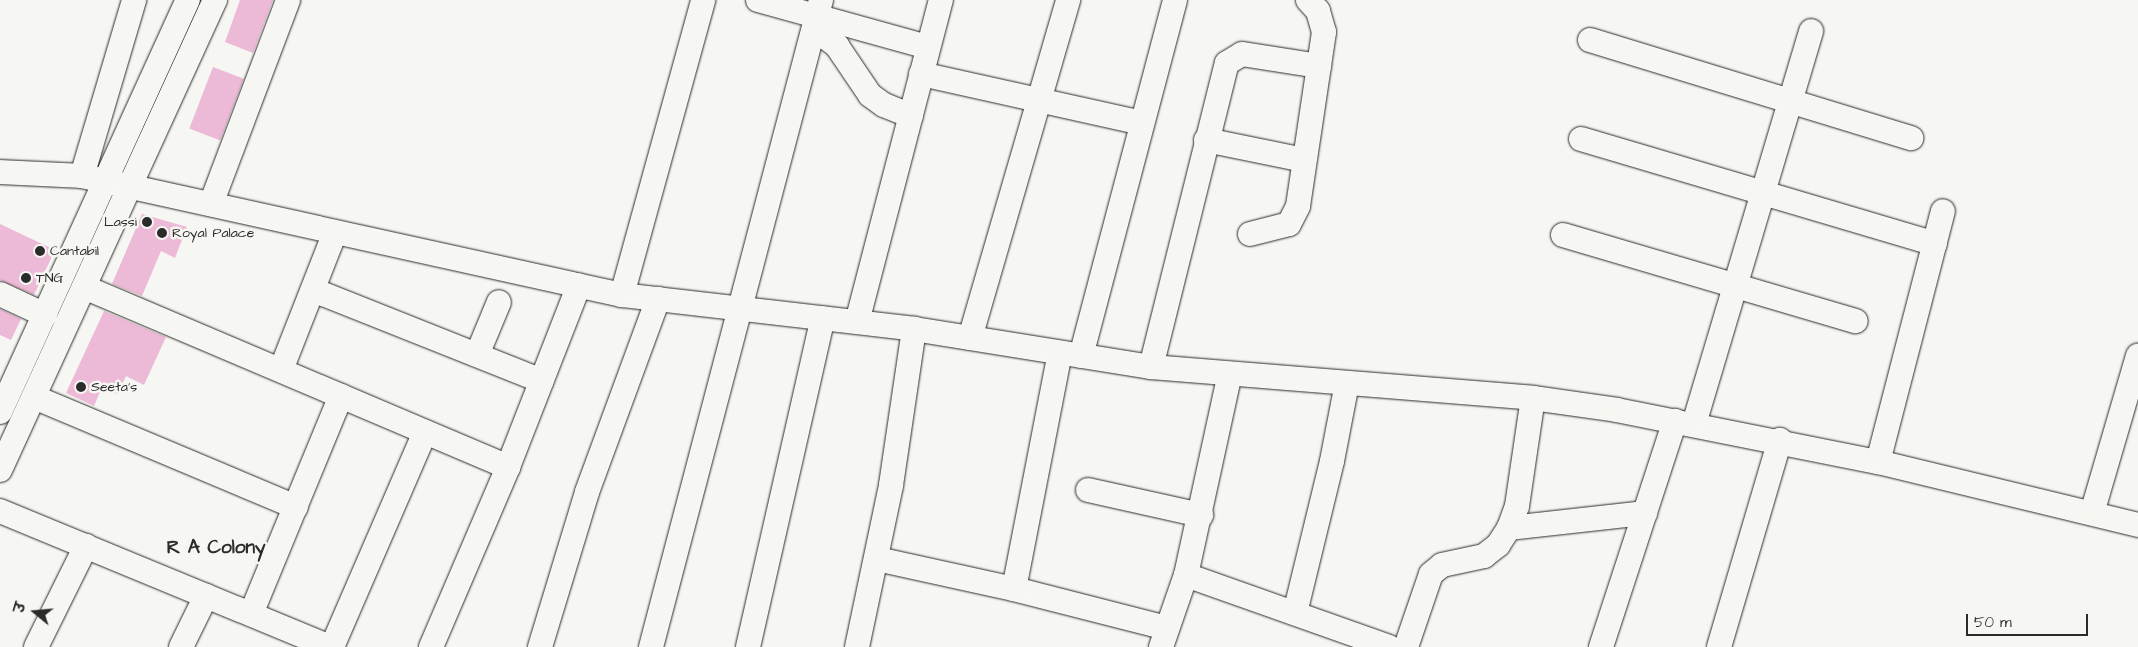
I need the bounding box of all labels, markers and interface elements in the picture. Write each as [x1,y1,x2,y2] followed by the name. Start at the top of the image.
[104,214,137,230] place label: Lassi
[141,216,153,228] marker: Lassi
[172,225,254,241] place label: Royal Palace
[156,227,168,239] marker: Royal Palace
[50,243,99,259] place label: Cantabil
[34,245,46,257] marker: Cantabil
[36,270,63,286] place label: TNG
[20,272,32,284] marker: TNG
[91,379,137,395] place label: Seeta's
[75,381,87,393] marker: Seeta's
[167,537,265,559] district label: R A Colony
[10,587,60,637] north arrow
[10,600,32,615] text: उ
[1968,604,2090,636] scale bar
[1974,612,2012,633] text: 50 m

